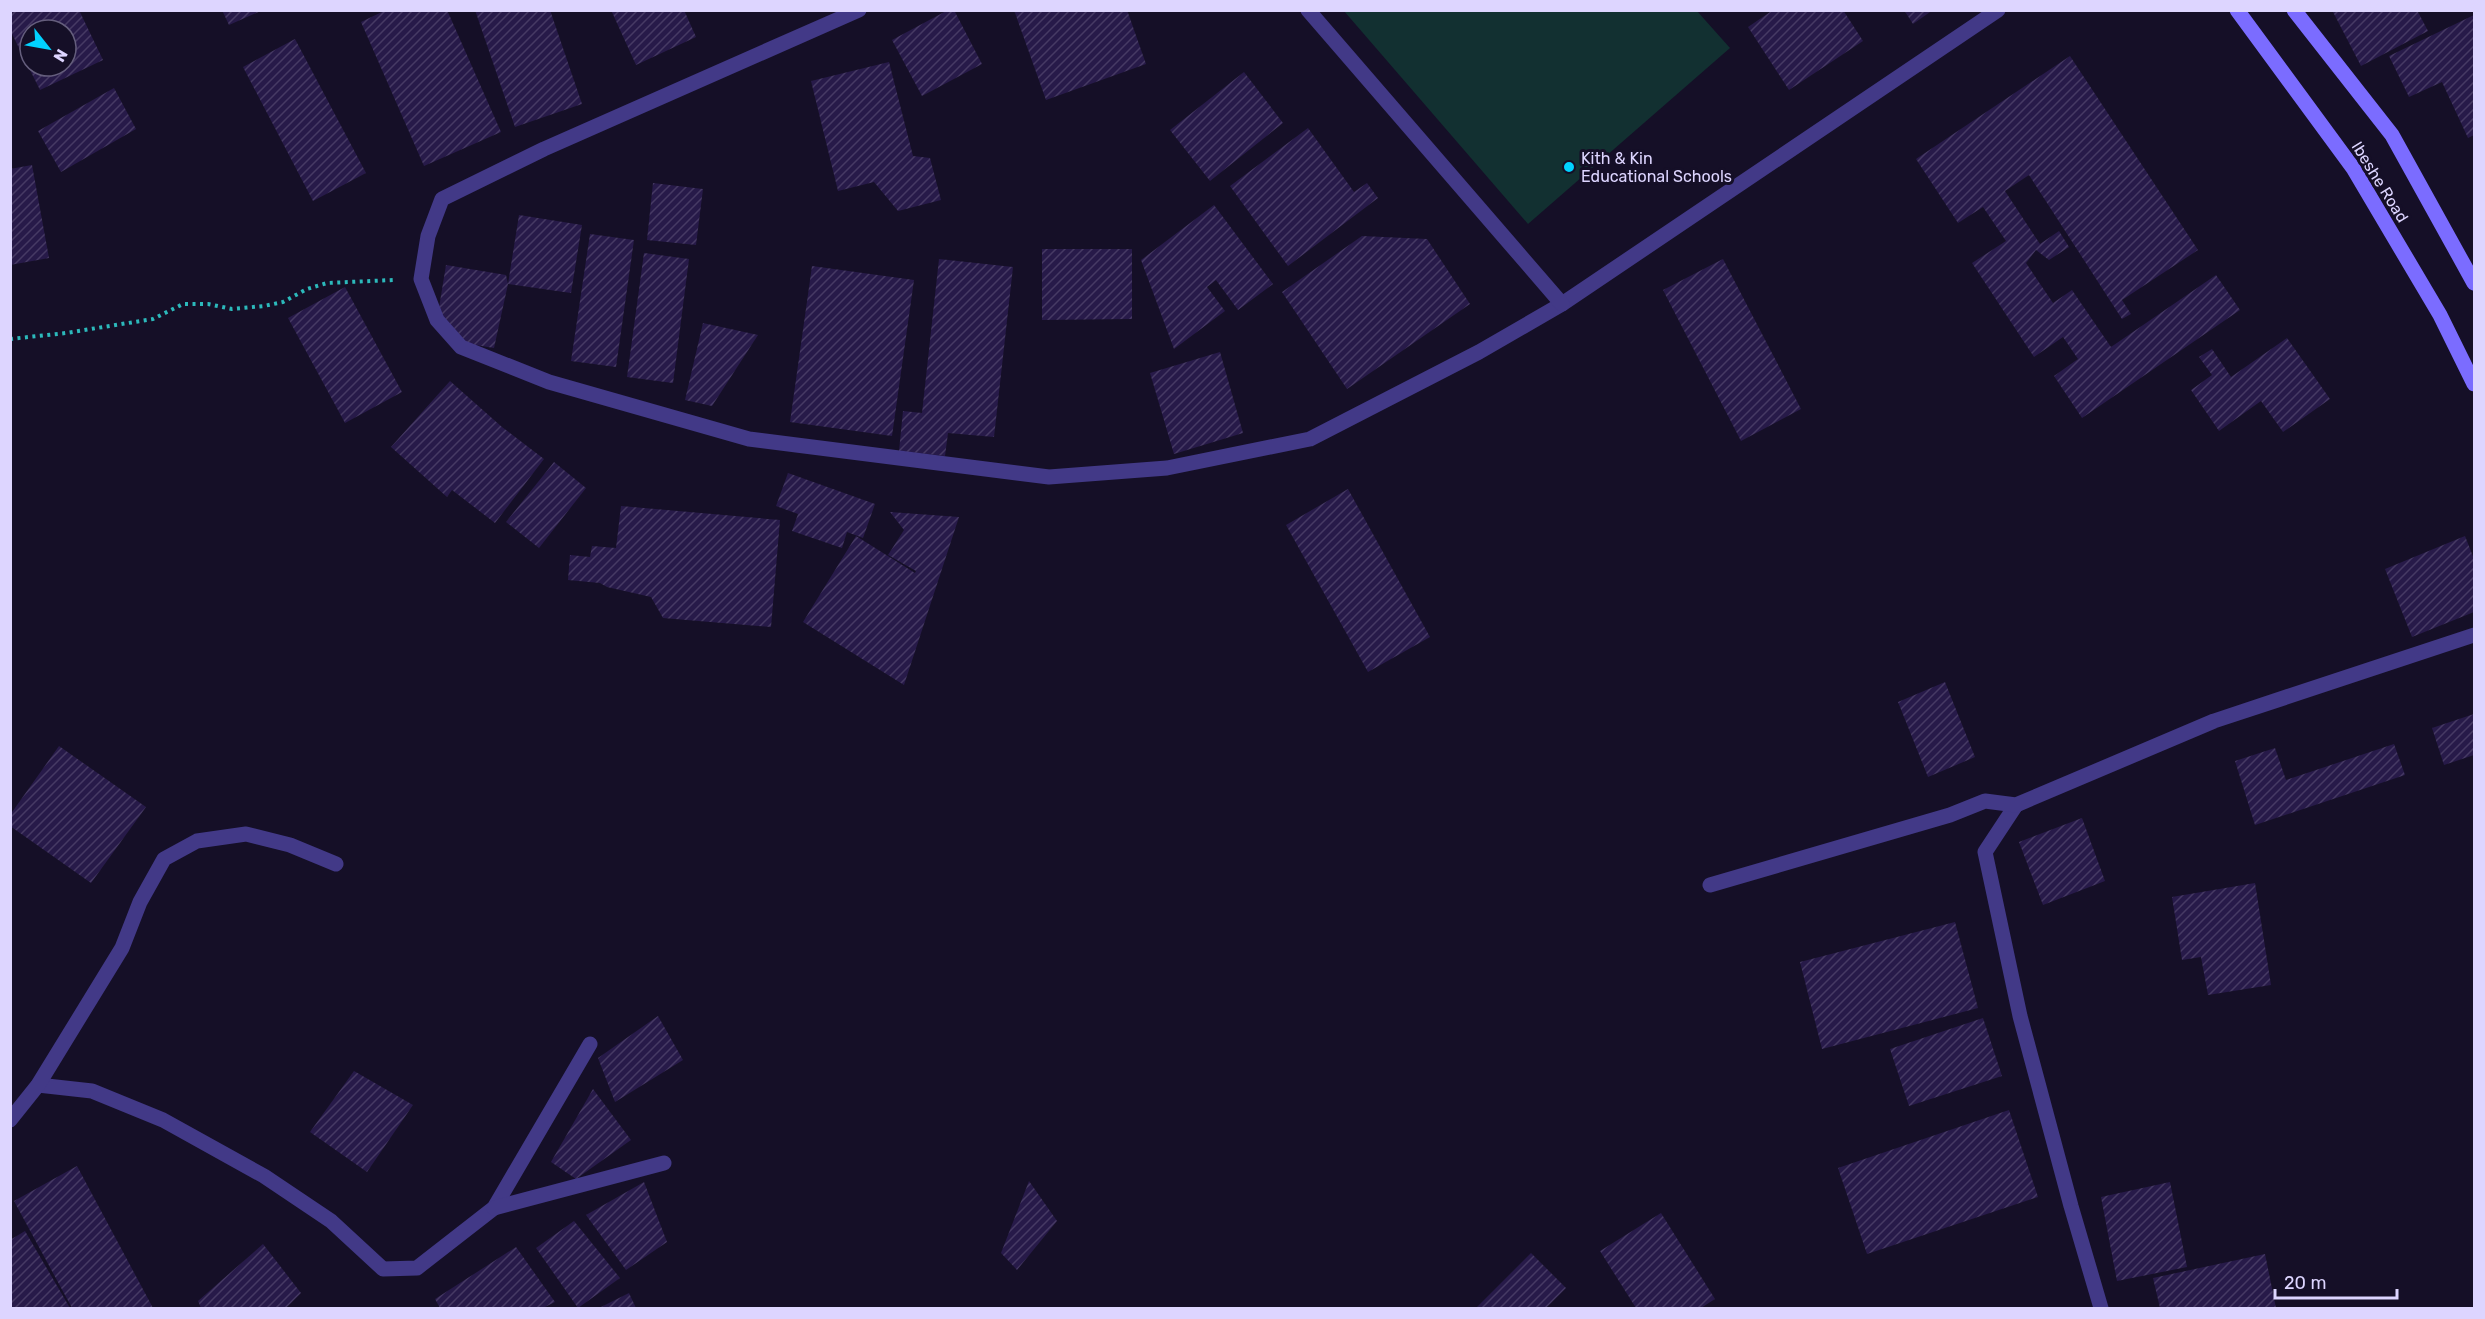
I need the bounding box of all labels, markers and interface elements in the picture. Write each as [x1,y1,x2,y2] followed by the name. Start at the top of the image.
[18,18,78,78] north arrow
[49,46,72,65] text: N
[2348,138,2412,226] street label: Ibeshe Road
[1581,149,1732,186] place label: Kith & Kin Educational Schools
[1562,160,1576,174] marker: Kith & Kin Educational Schools
[2275,1262,2396,1300] scale bar
[2284,1272,2326,1294] text: 20 m

